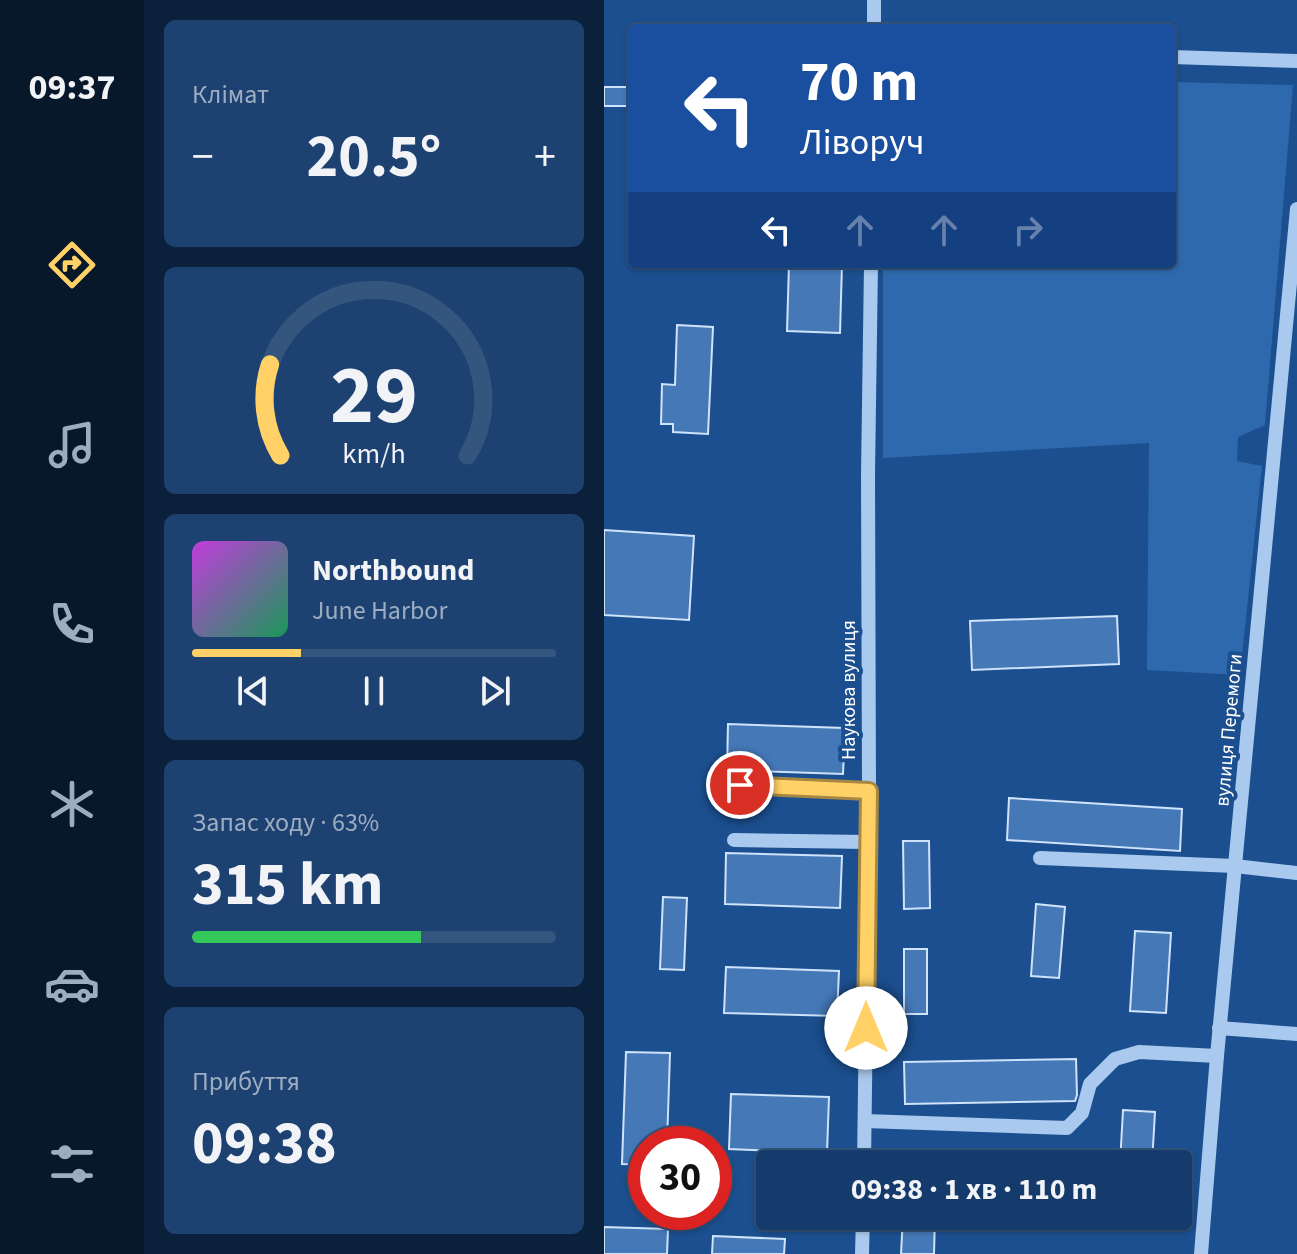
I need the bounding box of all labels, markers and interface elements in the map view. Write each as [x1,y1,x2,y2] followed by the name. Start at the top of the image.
[800,43,918,122] text: 70 m
[668,56,772,160] icon: left
[29,62,115,113] text: 09:37
[192,76,269,113] text: Клімат
[307,115,441,200] text: 20.5°
[800,117,924,168] text: Ліворуч
[192,126,214,189] text: −
[534,126,556,189] text: +
[754,208,798,252] icon: left
[838,208,882,252] icon: ahead
[922,208,966,252] icon: ahead
[1006,208,1050,252] icon: right
[44,237,100,293] icon: directions
[330,337,418,455] text: 29
[44,417,100,473] icon: music
[342,434,406,474] text: km/h
[312,549,474,592] text: Northbound
[312,592,448,629] text: June Harbor
[44,596,100,652] icon: phone
[835,620,863,760] street label: Наукова вулиця
[1208,652,1250,808] street label: вулиця Перемоги
[231,669,275,713] icon: previous
[352,669,396,713] icon: pause
[473,669,517,713] icon: next
[706,751,774,819] pin
[718,763,762,807] icon: arrive
[44,776,100,832] icon: climate
[192,804,379,841] text: Запас ходу · 63%
[192,843,383,928] text: 315 km
[44,956,100,1012] icon: car
[824,986,908,1070] position arrow
[192,1063,300,1100] text: Прибуття
[192,1102,337,1187] text: 09:38
[628,1126,732,1230] speed limit sign: 30
[44,1136,100,1192] icon: filters
[851,1168,1097,1211] text: 09:38 · 1 хв · 110 m

